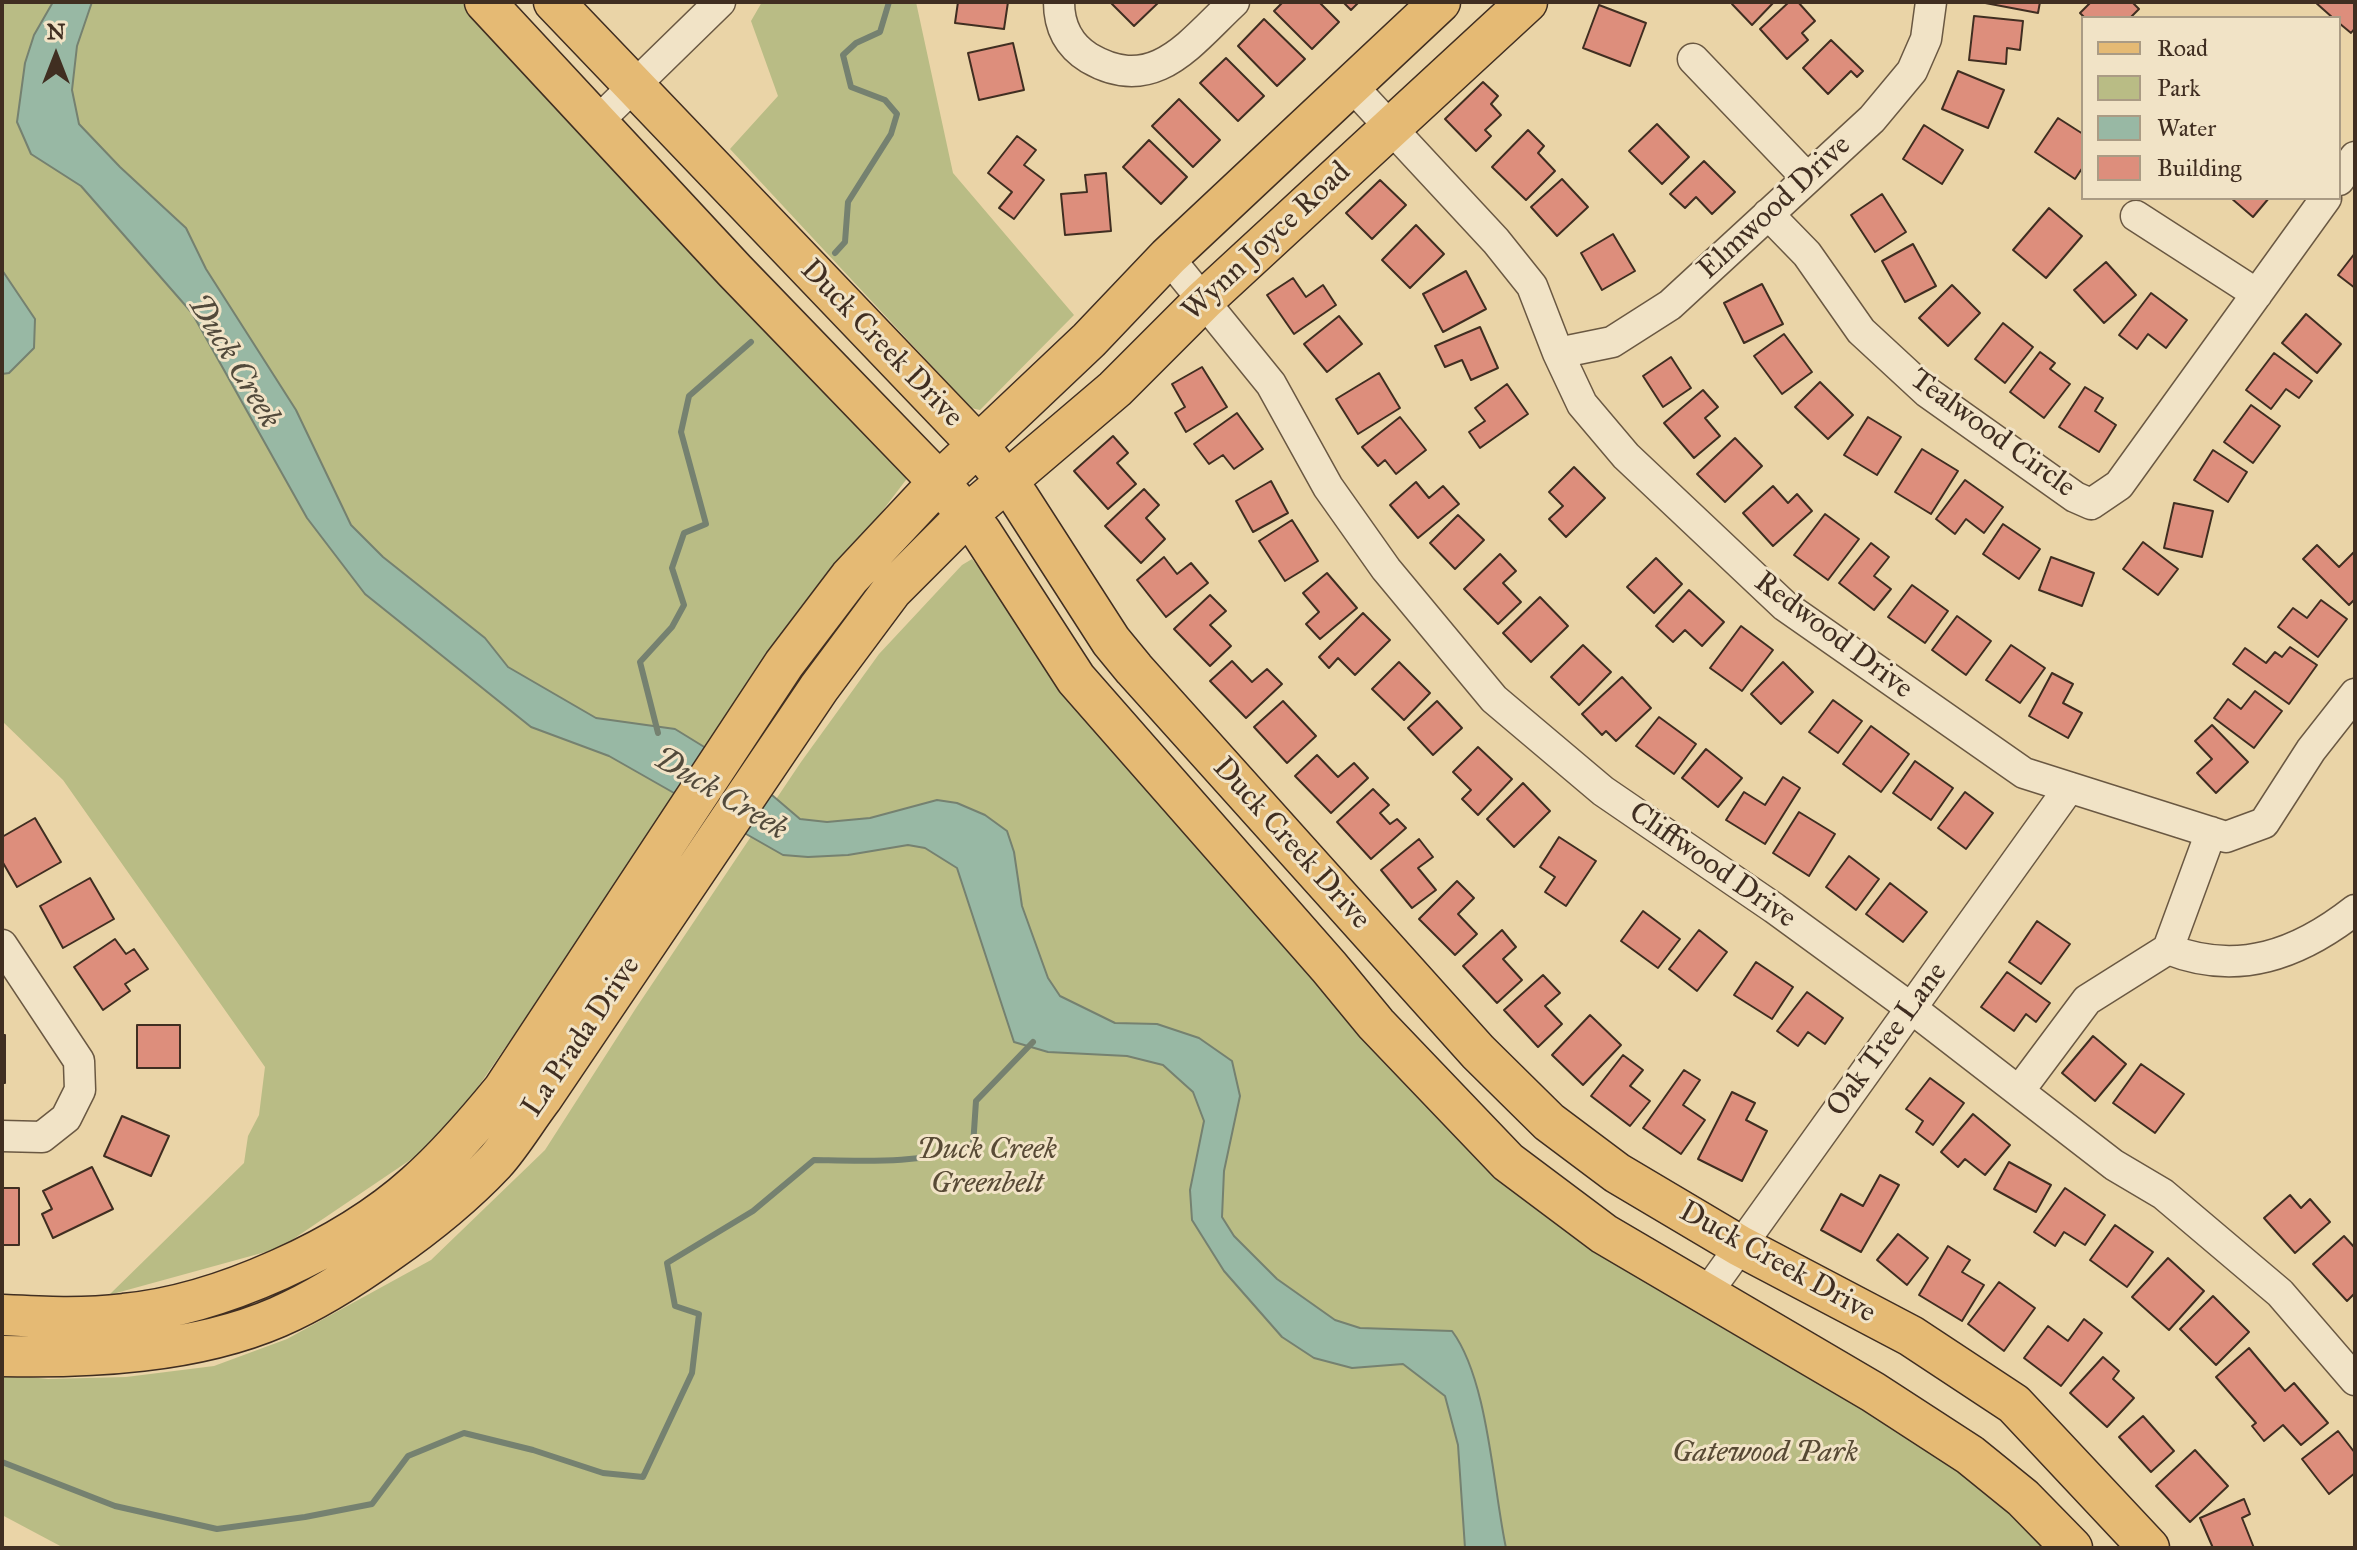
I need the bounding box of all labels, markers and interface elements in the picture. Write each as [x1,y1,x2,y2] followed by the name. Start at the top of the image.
[16,16,96,96] north arrow
[2081,16,2341,200] legend
[47,18,65,45] text: N
[2157,33,2208,63] text: Road
[2157,73,2200,103] text: Park
[2157,113,2216,143] text: Water
[1691,128,1859,288] street label: Elmwood Drive
[2157,153,2242,183] text: Building
[1175,155,1359,329] street label: Wynn Joyce Road
[792,253,970,435] street label: Duck Creek Drive
[178,288,288,436] water label: Duck Creek
[1902,362,2082,506] street label: Tealwood Circle
[1747,565,1919,707] street label: Redwood Drive
[646,740,794,850] water label: Duck Creek
[1204,751,1378,937] street label: Duck Creek Drive
[1621,795,1803,937] street label: Cliffwood Drive
[515,950,649,1124] street label: La Prada Drive
[1820,956,1956,1124] street label: Oak Tree Lane
[917,1133,1057,1204] park label: Duck Creek Greenbelt
[1673,1194,1881,1332] street label: Duck Creek Drive
[1672,1436,1858,1472] park label: Gatewood Park

